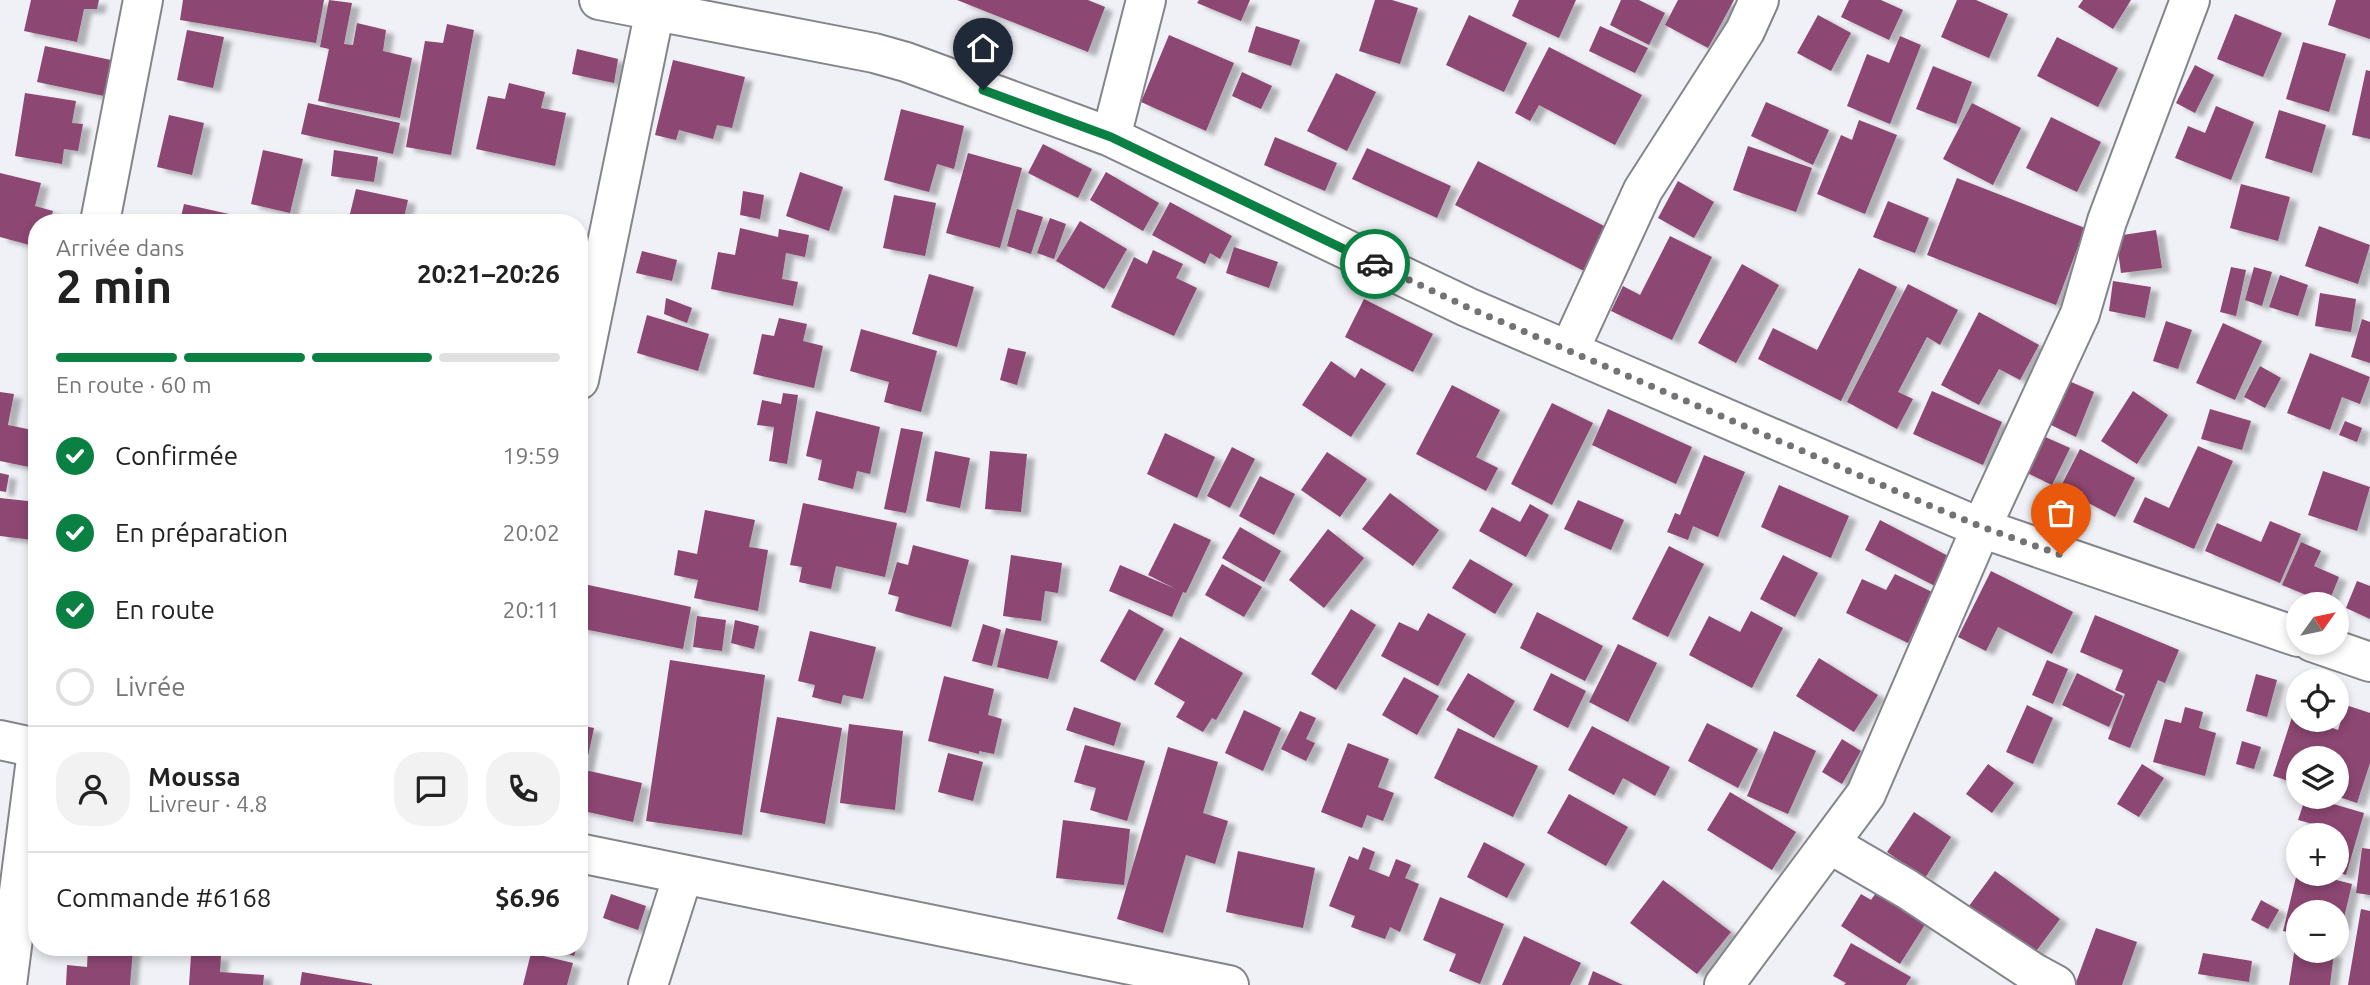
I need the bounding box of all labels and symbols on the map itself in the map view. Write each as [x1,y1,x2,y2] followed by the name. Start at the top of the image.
[953,18,1013,90] pin
[1340,229,1410,299] courier
[2031,483,2091,555] pin
[2286,592,2348,654] north arrow

